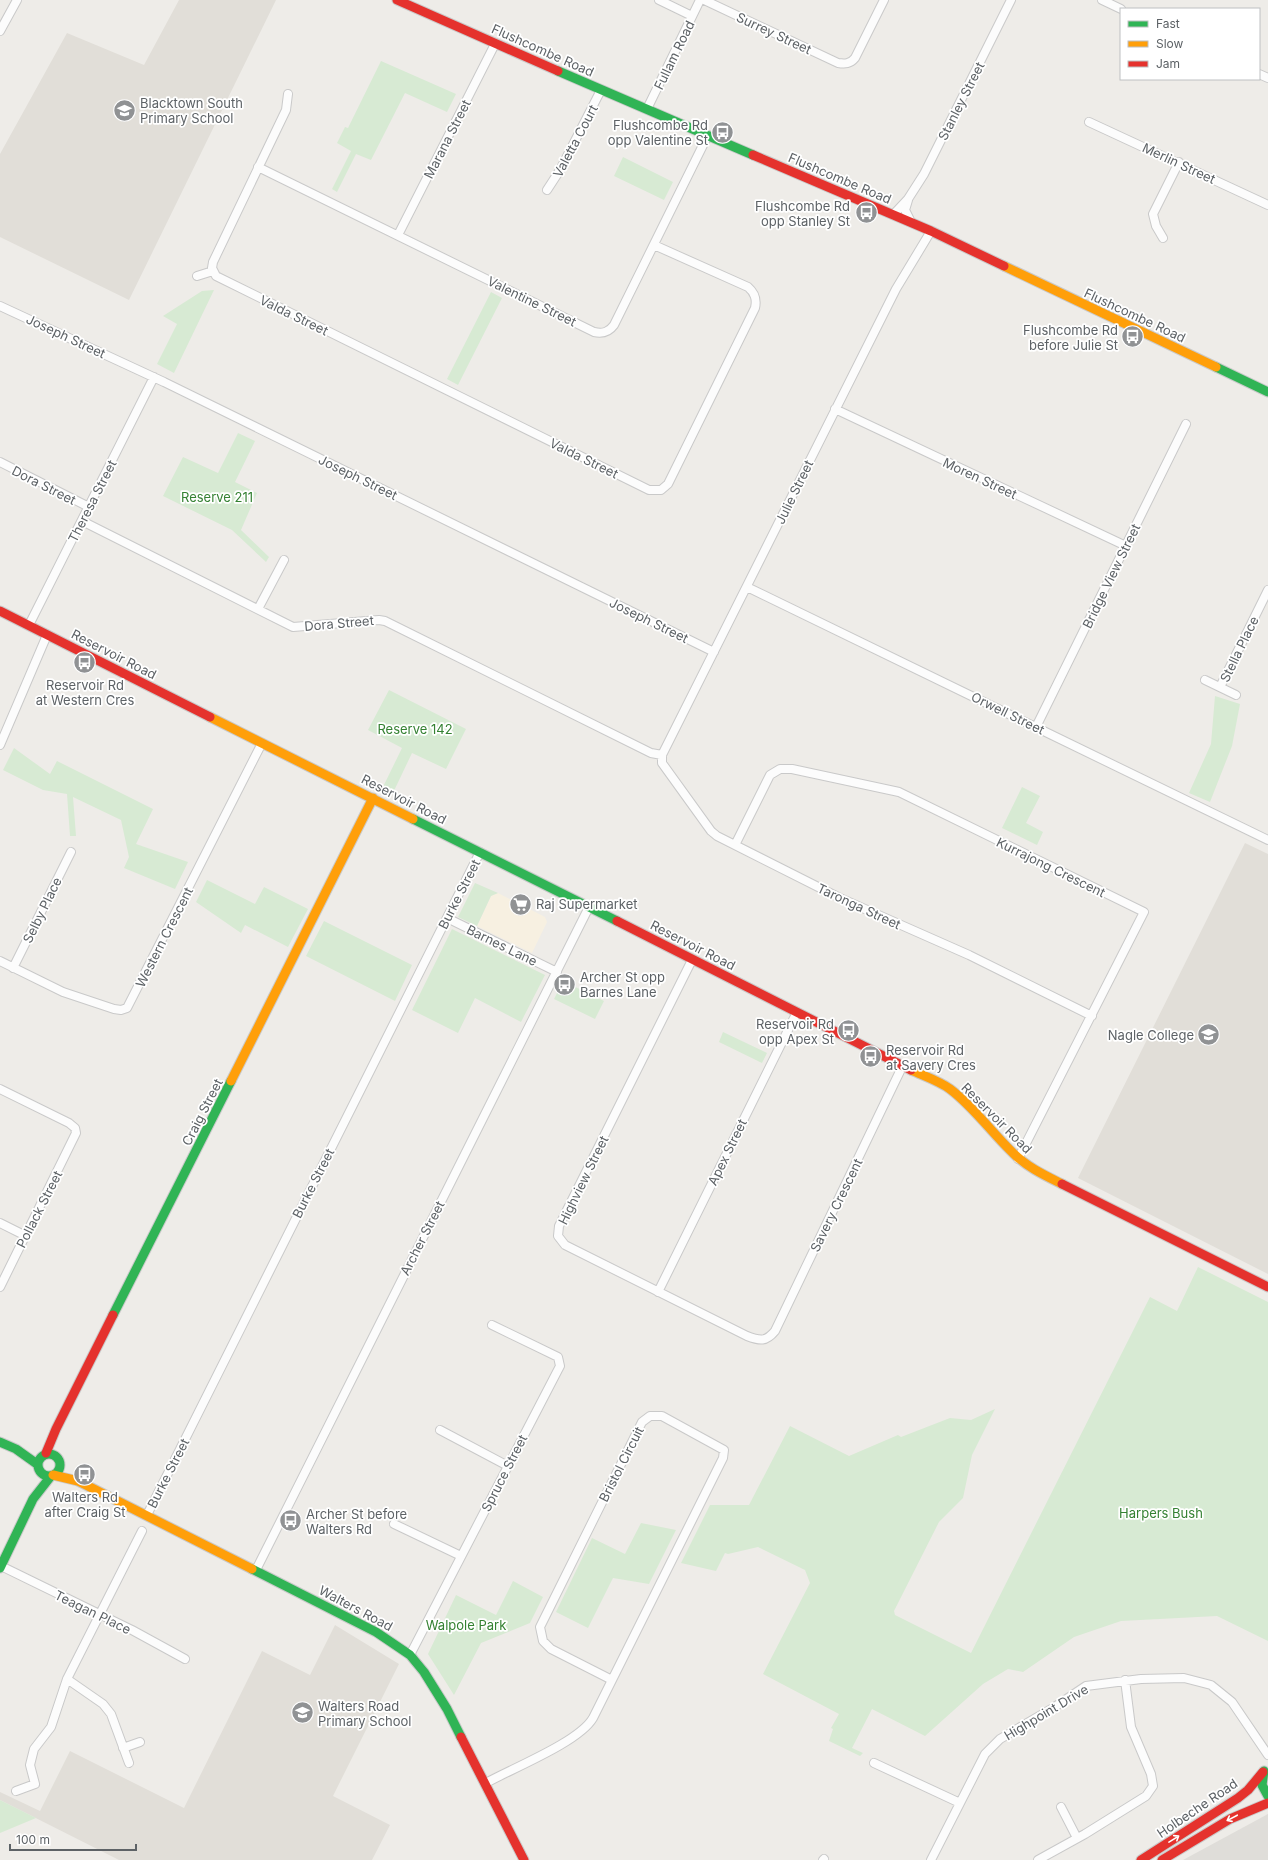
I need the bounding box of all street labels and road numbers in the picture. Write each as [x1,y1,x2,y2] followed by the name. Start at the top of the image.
[734,9,814,57] street label: Surrey Street
[650,18,698,92] street label: Fullam Road
[489,20,597,80] street label: Flushcombe Road
[934,59,988,143] street label: Stanley Street
[420,97,474,181] street label: Marana Street
[549,102,601,180] street label: Valetta Court
[1140,139,1218,187] street label: Merlin Street
[786,149,894,207] street label: Flushcombe Road
[485,273,579,329] street label: Valentine Street
[1082,284,1188,346] street label: Flushcombe Road
[257,292,331,338] street label: Valda Street
[24,311,108,361] street label: Joseph Street
[547,435,621,481] street label: Valda Street
[316,451,400,503] street label: Joseph Street
[940,454,1020,502] street label: Moren Street
[64,457,120,545] street label: Theresa Street
[772,457,816,527] street label: Julie Street
[9,462,79,508] street label: Dora Street
[1079,521,1143,631] street label: Bridge View Street
[607,594,691,646] street label: Joseph Street
[304,612,374,634] street label: Dora Street
[1216,614,1262,684] street label: Stella Place
[69,626,159,682] street label: Reservoir Road
[969,688,1047,738] street label: Orwell Street
[359,771,449,827] street label: Reservoir Road
[994,834,1108,900] street label: Kurrajong Crescent
[435,856,483,932] street label: Burke Street
[19,874,65,946] street label: Selby Place
[815,880,903,932] street label: Taronga Street
[132,884,196,990] street label: Western Crescent
[648,917,738,973] street label: Reservoir Road
[464,921,540,969] street label: Barnes Lane
[178,1076,226,1148] street label: Craig Street
[958,1079,1036,1157] street label: Reservoir Road
[704,1116,750,1188] street label: Apex Street
[555,1133,611,1227] street label: Highview Street
[289,1145,337,1221] street label: Burke Street
[807,1156,865,1254] street label: Savery Crescent
[13,1168,65,1250] street label: Pollack Street
[396,1198,448,1278] street label: Archer Street
[595,1424,647,1504] street label: Bristol Circuit
[478,1432,530,1514] street label: Spruce Street
[144,1435,192,1511] street label: Burke Street
[316,1582,396,1634] street label: Walters Road
[52,1587,134,1637] street label: Teagan Place
[1001,1681,1091,1743] street label: Highpoint Drive
[1154,1775,1240,1841] street label: Holbeche Road

